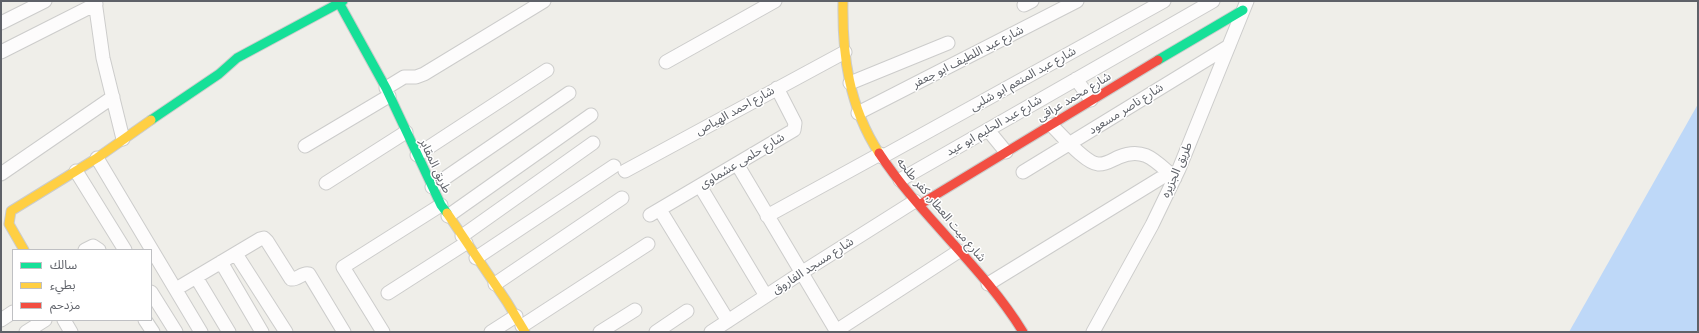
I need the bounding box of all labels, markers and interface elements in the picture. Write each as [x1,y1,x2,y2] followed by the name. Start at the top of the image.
[910,23,1026,91] street label: شارع عبد اللطيف ابو جعفر
[967,44,1079,114] street label: شارع عبد المنعم ابو شلبى
[1034,69,1114,125] street label: شارع محمد عراقى
[1086,80,1166,138] street label: شارع ناصر مسعود
[693,83,777,139] street label: شارع احمد الهياص
[943,93,1045,159] street label: شارع عبد الحليم ابو عيد
[697,130,787,192] street label: شارع حلمى عشماوى
[416,136,454,196] street label: طريق المقابر
[1158,140,1196,200] street label: طريق الجزيره
[893,155,989,265] street label: شارع ميت العطار, كفر طلحه
[770,234,856,298] street label: شارع مسجد الفاروق
[12,249,152,321] legend
[50,257,77,272] text: سالك
[50,277,76,292] text: بطيء
[50,297,80,312] text: مزدحم

